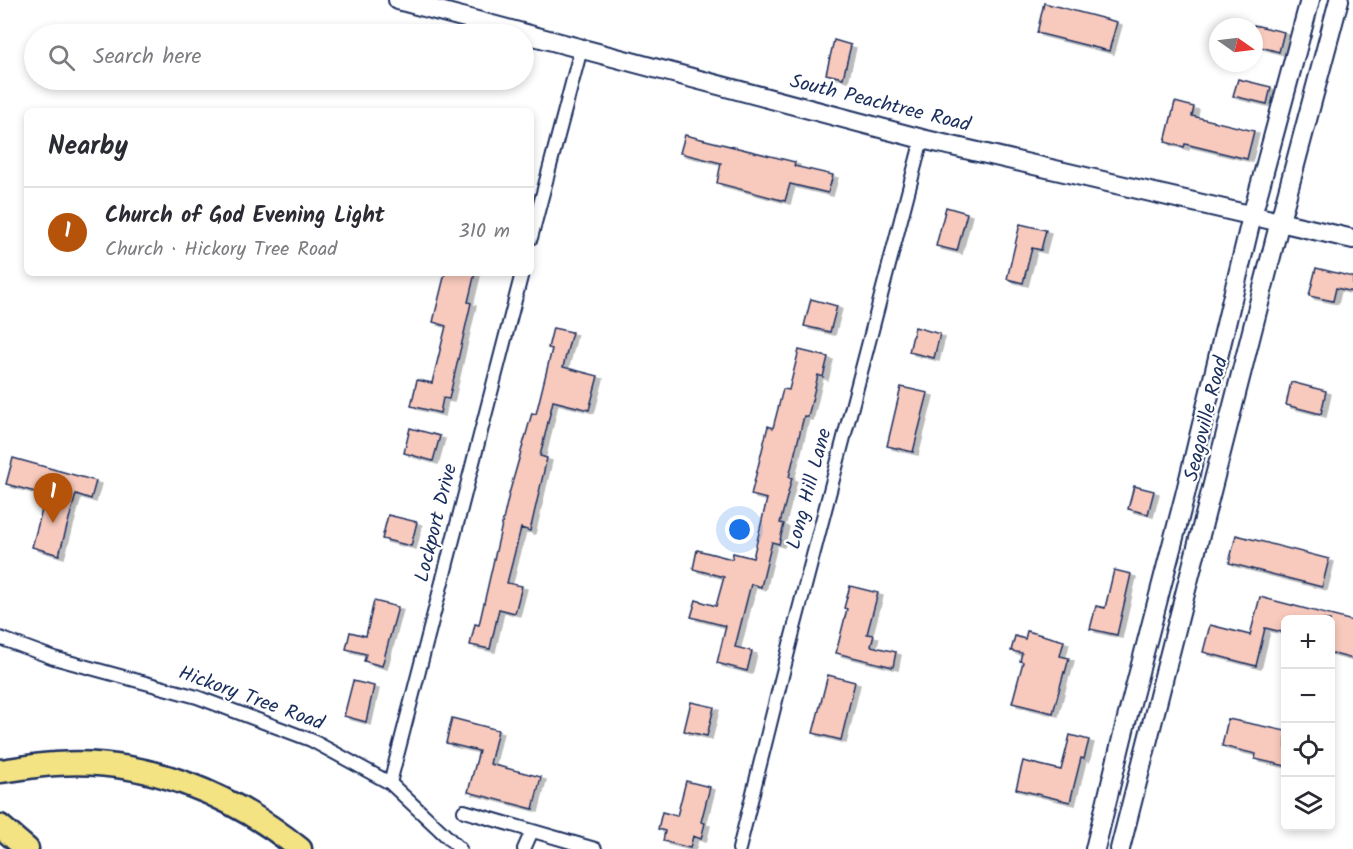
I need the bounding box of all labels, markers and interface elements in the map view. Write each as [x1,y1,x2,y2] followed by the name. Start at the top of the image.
[1209,18,1263,72] north arrow
[24,24,534,90] search box
[93,40,201,75] text: Search here
[45,41,78,74] icon: search
[786,66,975,142] street label: South Peachtree Road
[48,126,128,168] text: Nearby
[105,199,385,234] text: Church of God Evening Light
[64,216,71,248] text: 1
[458,216,510,248] text: 310 m
[105,234,337,266] text: Church · Hickory Tree Road
[1176,352,1238,485] street label: Seagoville Road
[778,425,842,553] street label: Long Hill Lane
[407,460,467,586] street label: Lockport Drive
[34,474,72,523] pin: 1
[725,515,754,544] your location
[1281,615,1335,831] map controls
[1281,615,1335,669] button: +
[174,658,329,741] street label: Hickory Tree Road
[1281,669,1335,723] button: −
[1281,723,1335,777] button: locate
[1281,777,1335,831] button: layers

